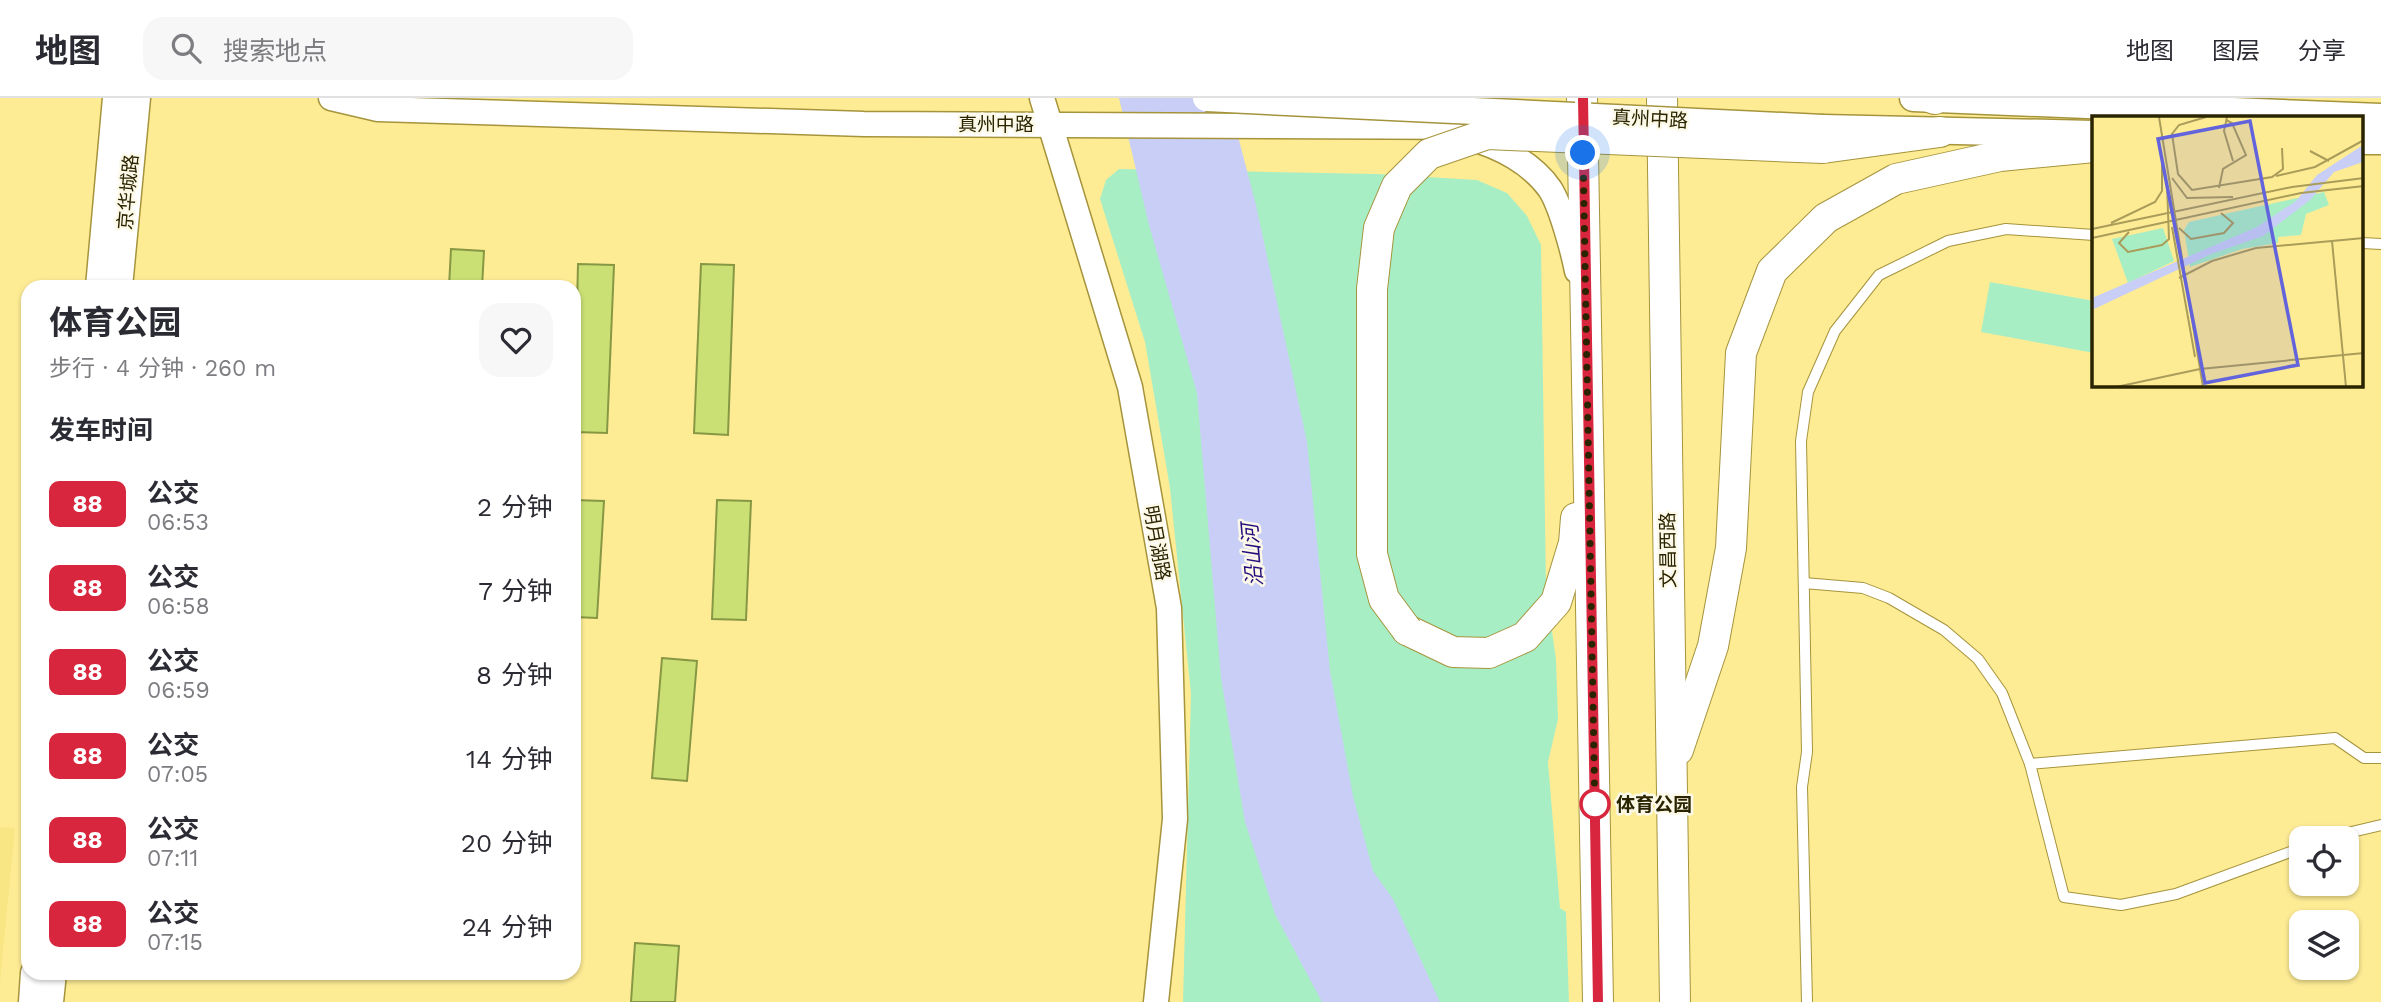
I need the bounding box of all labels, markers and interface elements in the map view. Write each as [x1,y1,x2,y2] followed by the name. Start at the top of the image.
[143,17,633,80] search box
[167,29,205,67] icon: search
[35,31,101,70] text: 地图
[223,36,327,66] text: 搜索地点
[2126,37,2174,65] text: 地图
[2212,37,2260,65] text: 图层
[2298,37,2346,65] text: 分享
[1611,106,1689,132] street label: 真州中路
[958,113,1034,136] street label: 真州中路
[2092,116,2364,387] inset map
[1565,135,1600,170] your location
[113,153,143,231] street label: 京华城路
[49,303,181,342] text: 体育公园
[479,303,553,377] button: heart
[49,355,276,382] text: 步行 · 4 分钟 · 260 m
[49,415,153,445] text: 发车时间
[147,478,199,508] text: 公交
[72,490,103,518] text: 88
[477,492,553,522] text: 2 分钟
[1139,504,1175,582] street label: 明月湖路
[147,509,209,536] text: 06:53
[1656,512,1680,588] street label: 文昌西路
[1236,519,1267,587] water label: 沿山河
[147,562,199,592] text: 公交
[72,574,103,602] text: 88
[478,576,553,606] text: 7 分钟
[147,593,210,620] text: 06:58
[147,646,199,676] text: 公交
[72,658,103,686] text: 88
[476,660,553,690] text: 8 分钟
[147,677,210,704] text: 06:59
[147,730,199,760] text: 公交
[72,742,103,770] text: 88
[466,744,553,774] text: 14 分钟
[147,761,208,788] text: 07:05
[1580,789,1610,819] marker: 体育公园
[1616,793,1692,816] place label: 体育公园
[147,814,199,844] text: 公交
[72,826,103,854] text: 88
[2289,826,2359,980] map controls
[2289,826,2359,896] button: locate
[461,828,553,858] text: 20 分钟
[147,845,199,872] text: 07:11
[147,898,199,928] text: 公交
[72,910,103,938] text: 88
[2289,910,2359,980] button: layers
[462,912,553,942] text: 24 分钟
[147,929,203,956] text: 07:15

